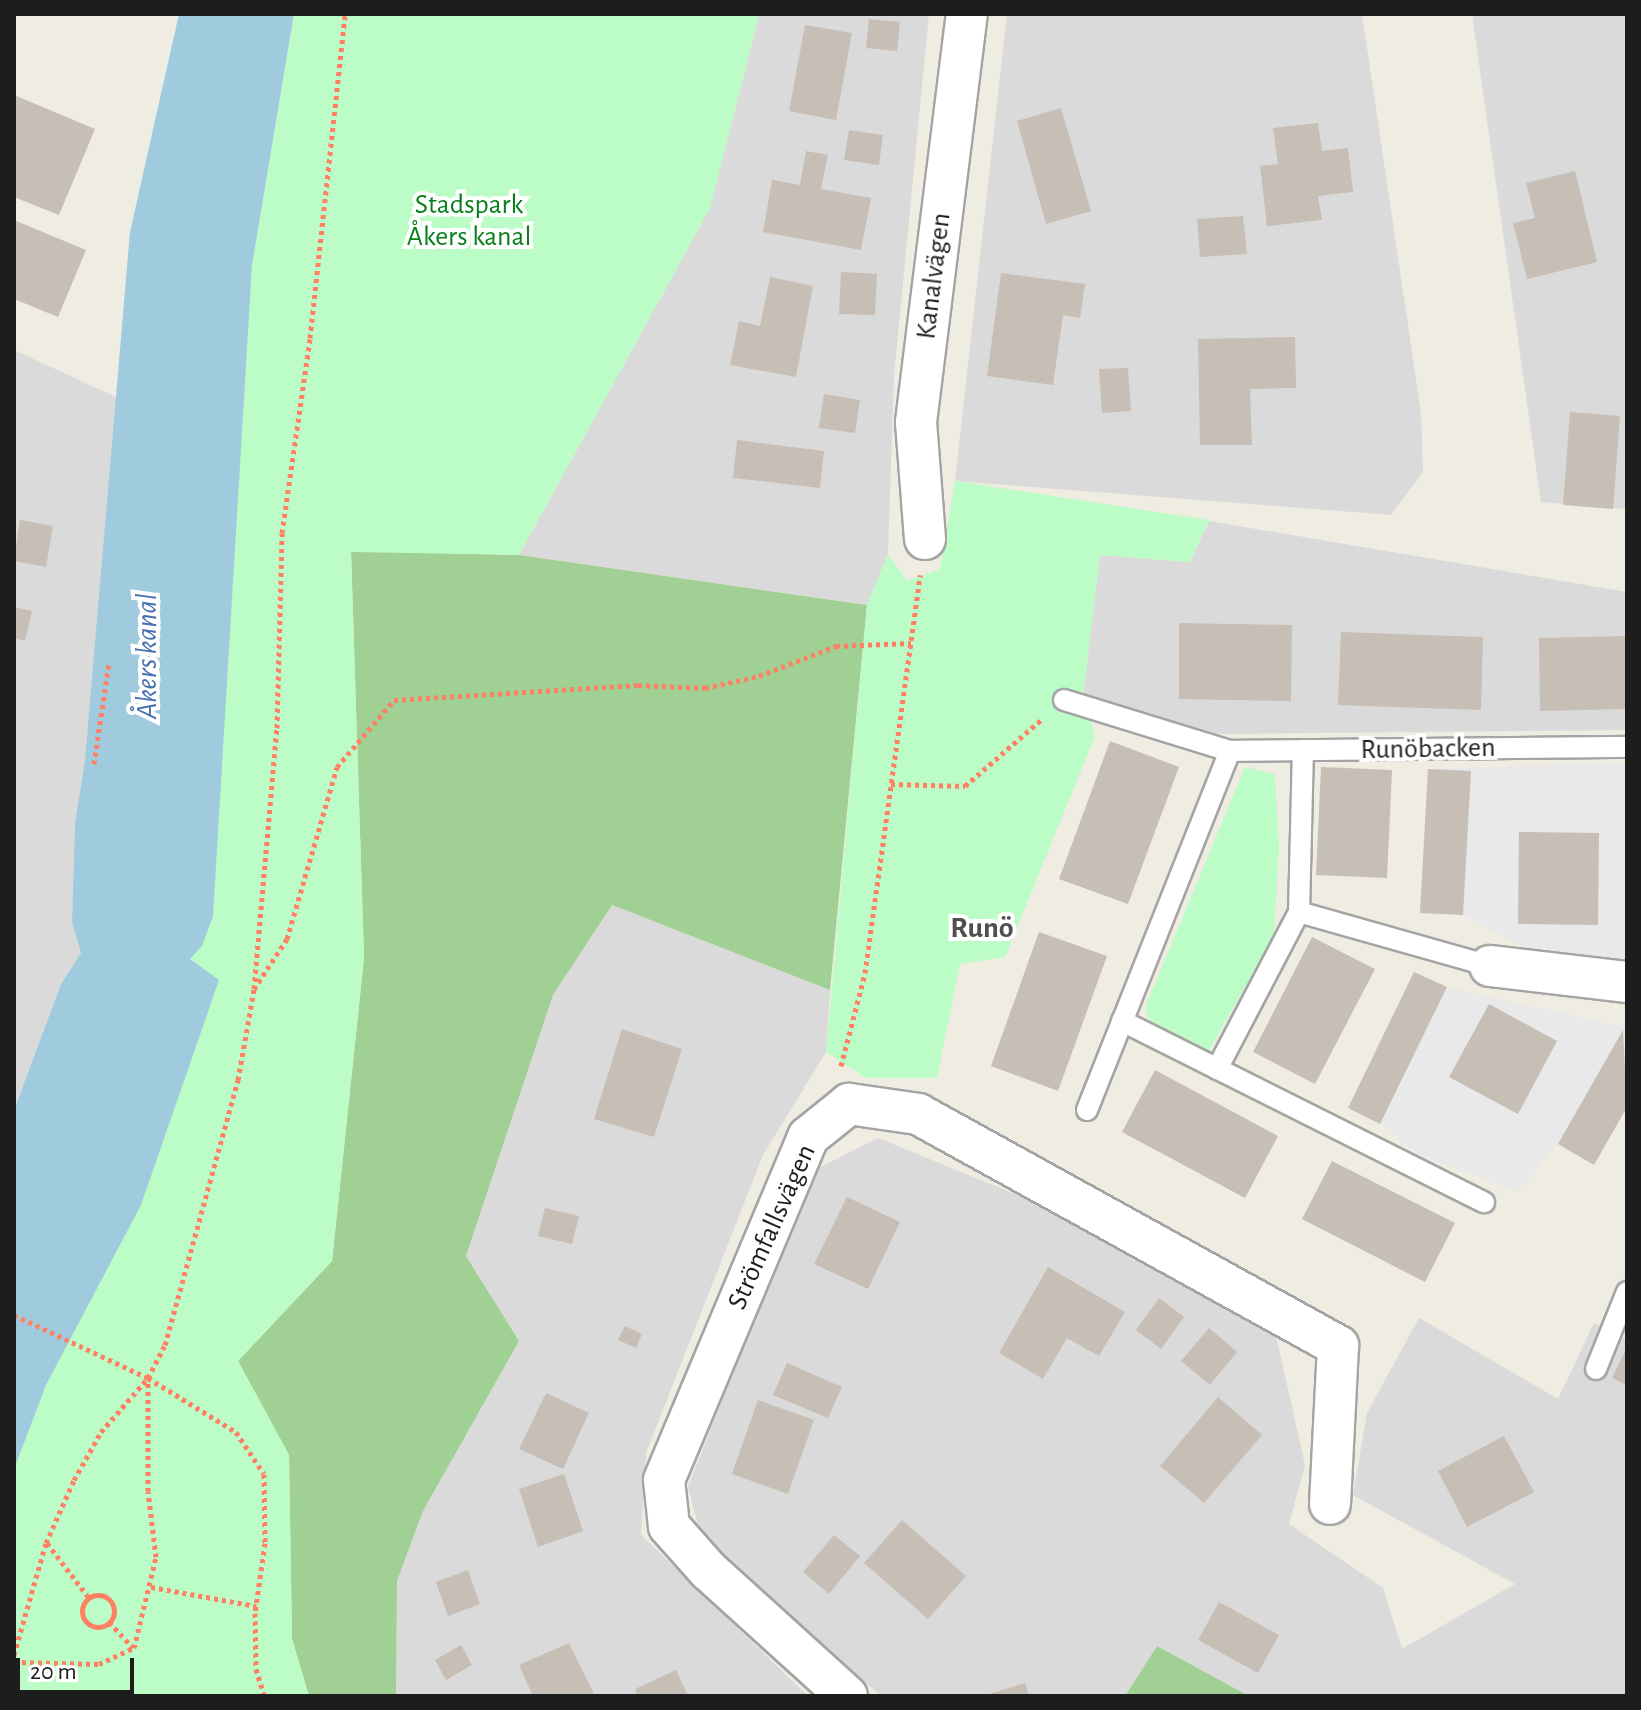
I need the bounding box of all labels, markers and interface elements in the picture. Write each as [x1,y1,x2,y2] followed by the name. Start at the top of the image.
[407,188,531,254] park label: Stadspark Åkers kanal
[910,211,958,341] street label: Kanalvägen
[129,593,165,719] water label: Åkers kanal
[1360,731,1496,767] street label: Runöbacken
[950,910,1014,946] district label: Runö
[721,1139,823,1315] street label: Strömfallsvägen
[20,1642,138,1692] scale bar
[30,1660,77,1684] text: 20 m

